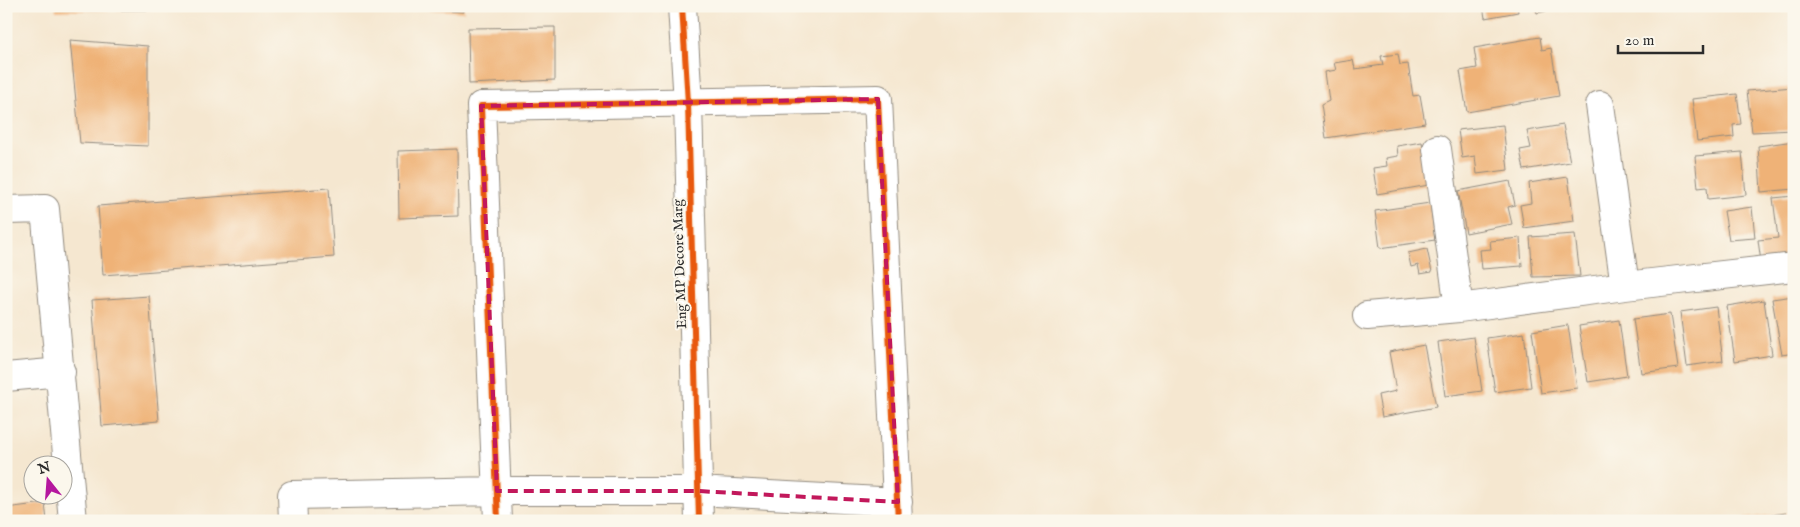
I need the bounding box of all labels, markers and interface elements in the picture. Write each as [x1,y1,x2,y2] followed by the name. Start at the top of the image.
[1618,22,1702,54] scale bar
[1625,31,1655,50] text: 20 m
[669,198,691,329] street label: Eng MP Decore Marg
[22,454,72,504] north arrow
[35,458,53,479] text: N

